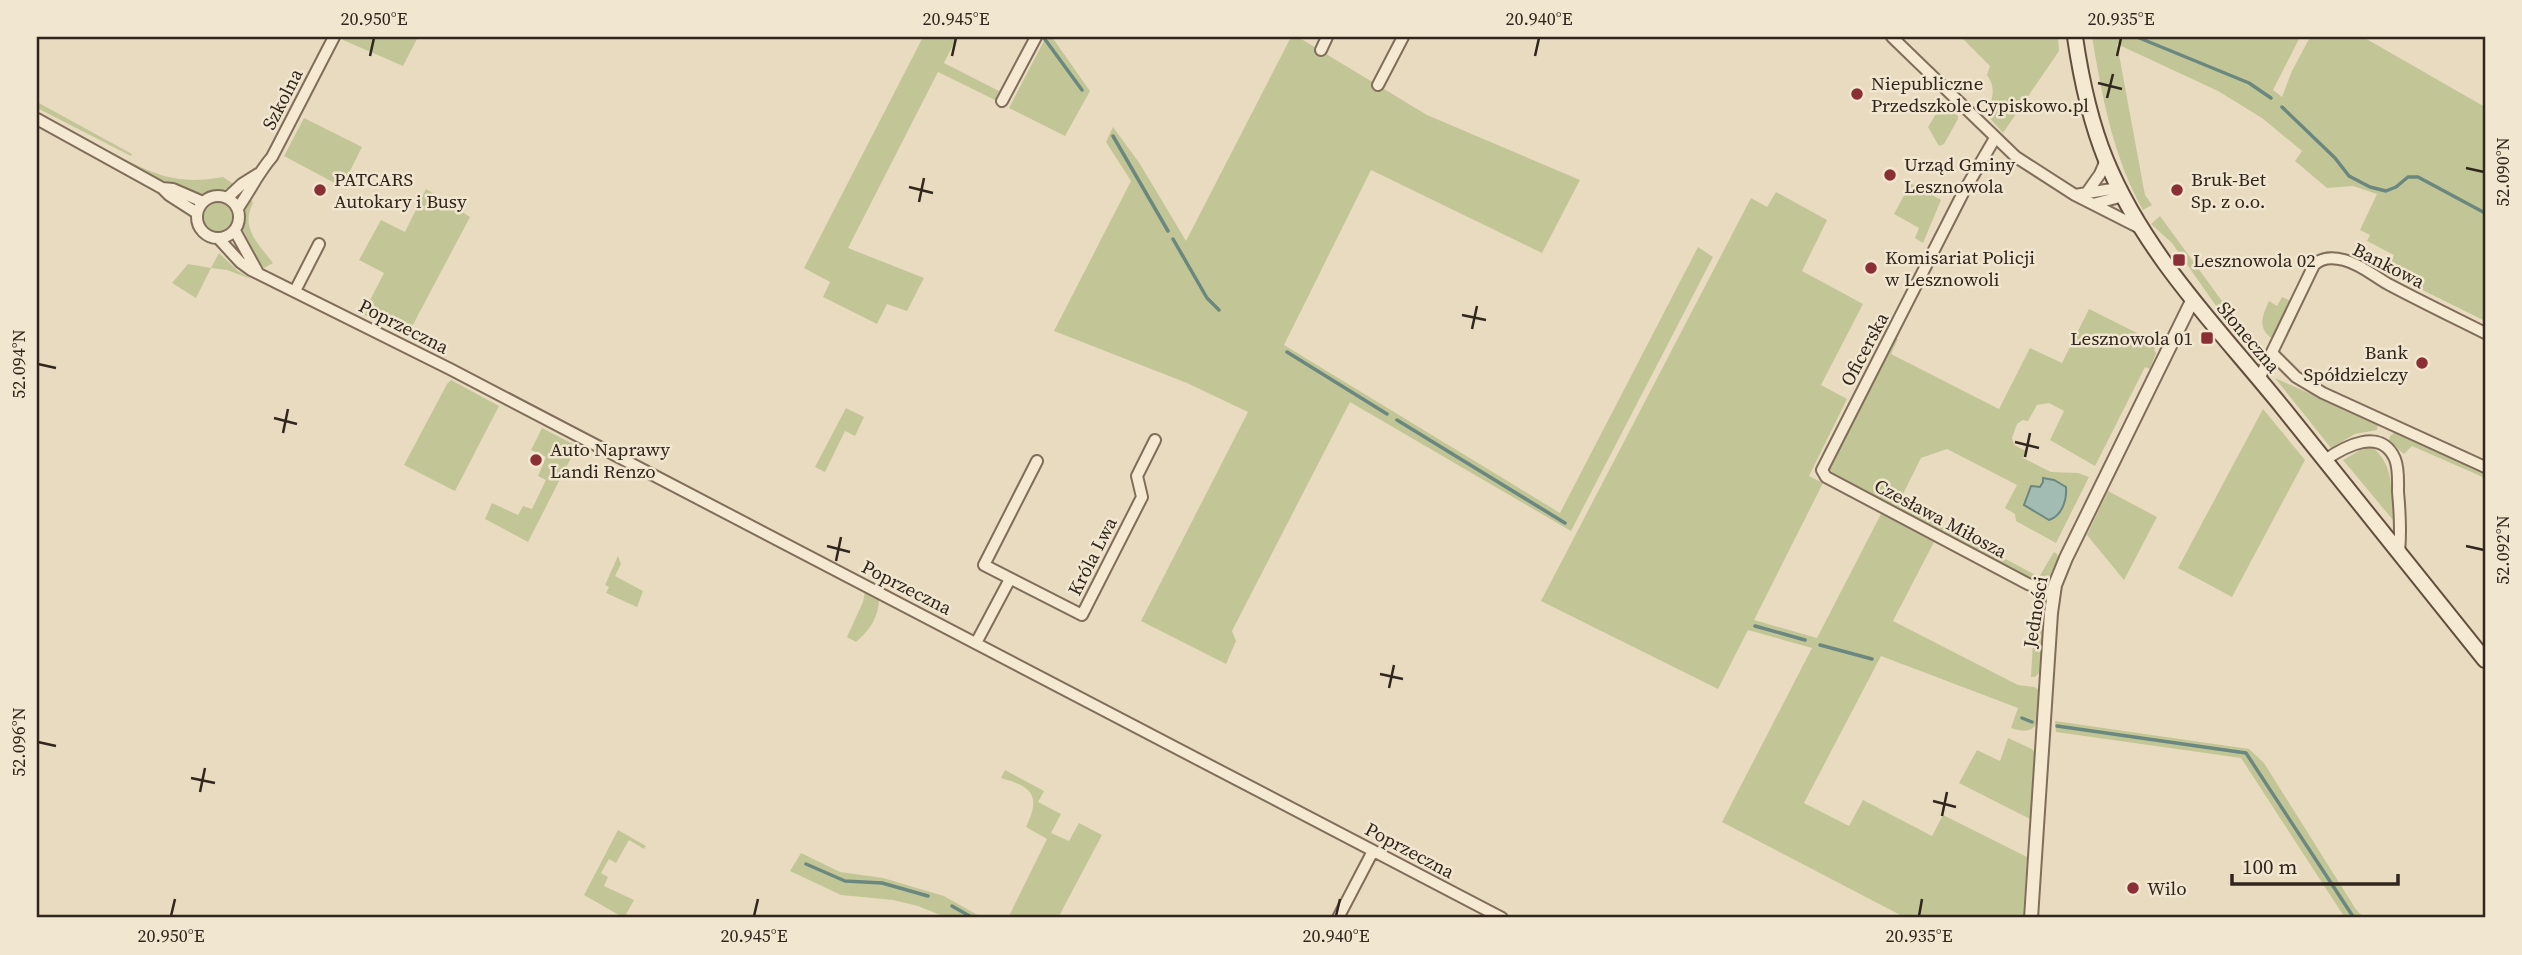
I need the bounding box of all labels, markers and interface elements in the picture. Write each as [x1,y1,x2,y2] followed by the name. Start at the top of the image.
[340,6,408,31] text: 20.950°E
[922,6,990,31] text: 20.945°E
[1505,6,1573,31] text: 20.940°E
[2087,6,2155,31] text: 20.935°E
[256,64,309,134] street label: Szkolna
[1871,70,2089,118] place label: Niepubliczne Przedszkole Cypiskowo.pl
[1849,86,1865,102] marker: Niepubliczne Przedszkole Cypiskowo.pl
[2490,137,2515,207] text: 52.090°N
[1904,151,2015,199] place label: Urząd Gminy Lesznowola
[334,166,467,214] place label: PATCARS Autokary i Busy
[2191,166,2267,214] place label: Bruk-Bet Sp. z o.o.
[1882,167,1898,183] marker: Urząd Gminy Lesznowola
[312,182,328,198] marker: PATCARS Autokary i Busy
[2169,182,2185,198] marker: Bruk-Bet Sp. z o.o.
[2349,236,2430,294] street label: Bankowa
[1885,244,2035,292] place label: Komisariat Policji w Lesznowoli
[2193,247,2316,273] place label: Lesznowola 02
[2171,252,2187,268] marker: Lesznowola 02
[1863,260,1879,276] marker: Komisariat Policji w Lesznowoli
[355,292,454,360] street label: Poprzeczna
[2211,296,2287,379] street label: Słoneczna
[1834,307,1894,390] street label: Oficerska
[2070,325,2193,351] place label: Lesznowola 01
[6,329,31,399] text: 52.094°N
[2199,330,2215,346] marker: Lesznowola 01
[2304,339,2409,387] place label: Bank Spółdzielczy
[2414,355,2430,371] marker: Bank Spółdzielczy
[550,436,670,484] place label: Auto Naprawy Landi Renzo
[528,452,544,468] marker: Auto Naprawy Landi Renzo
[1870,472,2012,564] street label: Czesława Miłosza
[1061,512,1123,600] street label: Króla Lwa
[2490,515,2515,585] text: 52.092°N
[858,553,957,621] street label: Poprzeczna
[2016,574,2054,651] street label: Jedności
[6,707,31,777] text: 52.096°N
[1361,816,1459,885] street label: Poprzeczna
[2232,843,2398,887] scale bar
[2242,852,2297,881] text: 100 m
[2147,875,2187,901] place label: Wilo
[2125,880,2141,896] marker: Wilo
[137,923,205,948] text: 20.950°E
[720,923,788,948] text: 20.945°E
[1302,923,1370,948] text: 20.940°E
[1885,923,1953,948] text: 20.935°E

